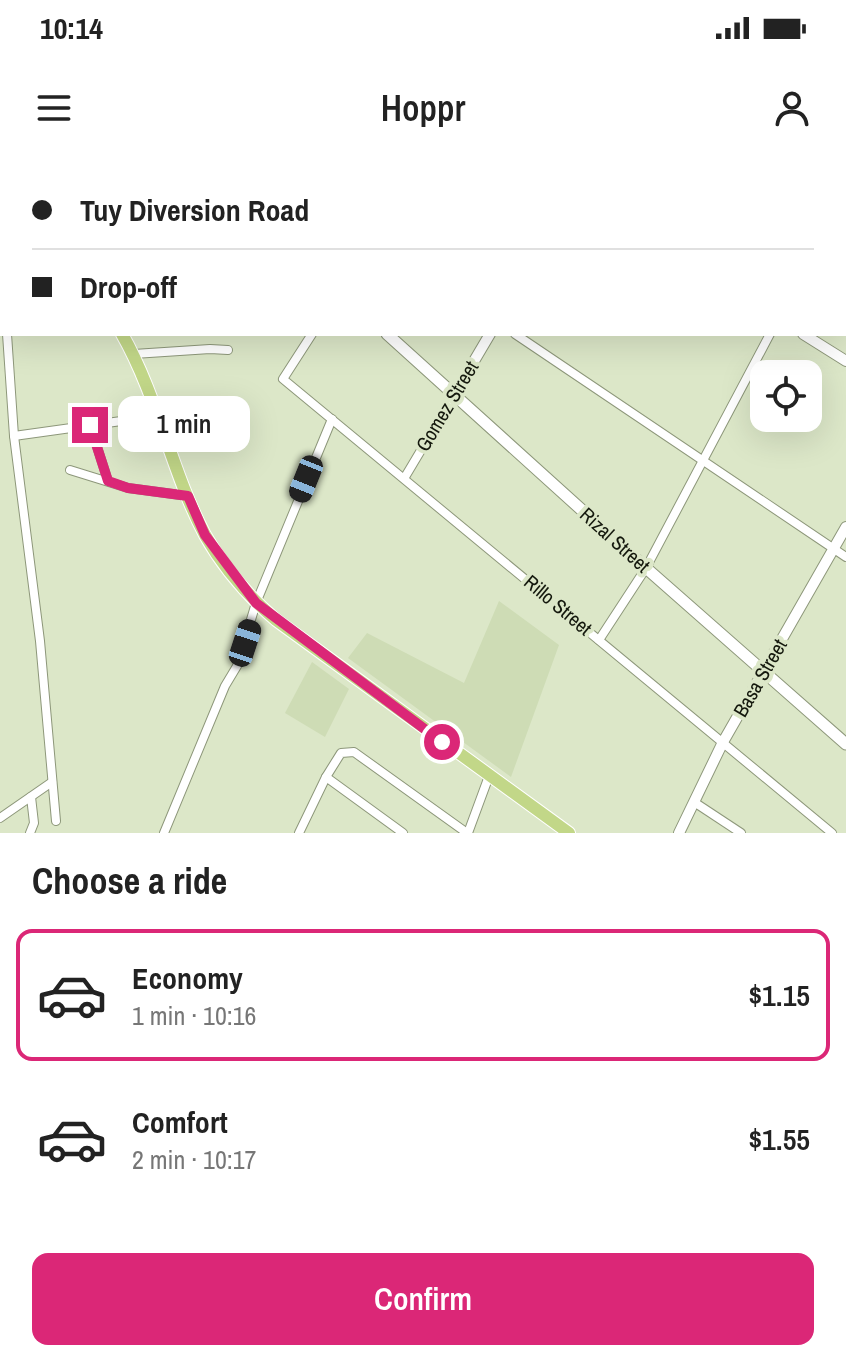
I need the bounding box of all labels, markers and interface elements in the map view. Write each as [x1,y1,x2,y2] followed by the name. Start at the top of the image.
[40,8,103,48] text: 10:14
[381,84,465,132] text: Hoppr
[32,86,76,130] icon: menu
[770,86,814,130] icon: person
[80,190,309,230] text: Tuy Diversion Road
[80,267,177,307] text: Drop-off
[409,355,484,456] street label: Gomez Street
[750,360,822,432] map controls
[750,360,822,432] button: locate
[118,397,250,453] callout: 1 min
[157,406,211,441] text: 1 min
[72,407,108,443] route end
[286,452,326,506] car
[574,501,657,579] street label: Rizal Street
[519,568,598,641] street label: Rillo Street
[226,616,264,670] car
[726,634,793,722] street label: Basa Street
[424,724,460,760] route start
[32,857,227,905] text: Choose a ride
[132,958,243,998] text: Economy
[36,959,108,1031] icon: car
[748,975,810,1015] text: $1.15
[132,998,256,1033] text: 1 min · 10:16
[132,1102,228,1142] text: Comfort
[36,1103,108,1175] icon: car
[748,1119,810,1159] text: $1.55
[132,1142,256,1177] text: 2 min · 10:17
[32,1253,814,1345] button: Confirm

